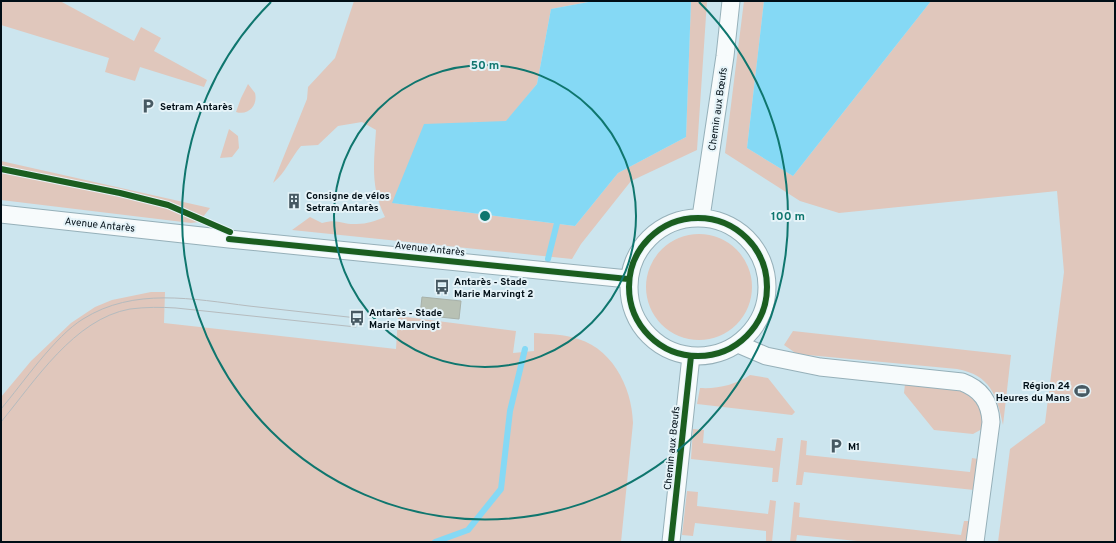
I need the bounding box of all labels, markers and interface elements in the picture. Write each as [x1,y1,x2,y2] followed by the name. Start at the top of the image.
[471,58,499,74] text: 50 m
[706,66,731,152] street label: Chemin aux Bœufs
[139,97,157,115] parking icon: Setram Antarès
[160,101,233,114] place label: Setram Antarès
[306,190,390,215] place label: Consigne de vélos Setram Antarès
[285,192,303,210] building icon: Consigne de vélos Setram Antarès
[478,209,492,223] centre of rings
[771,209,805,225] text: 100 m
[64,215,136,236] street label: Avenue Antarès
[394,239,466,260] street label: Avenue Antarès
[454,276,533,301] place label: Antarès - Stade Marie Marvingt 2
[433,278,451,296] bus stop icon: Antarès - Stade Marie Marvingt 2
[369,307,443,332] place label: Antarès - Stade Marie Marvingt
[348,309,366,327] bus stop icon: Antarès - Stade Marie Marvingt
[996,380,1070,405] place label: Région 24 Heures du Mans
[1073,382,1091,400] sports icon: Région 24 Heures du Mans
[662,405,683,491] street label: Chemin aux Bœufs
[827,437,845,455] parking icon: M1
[848,441,860,454] place label: M1

